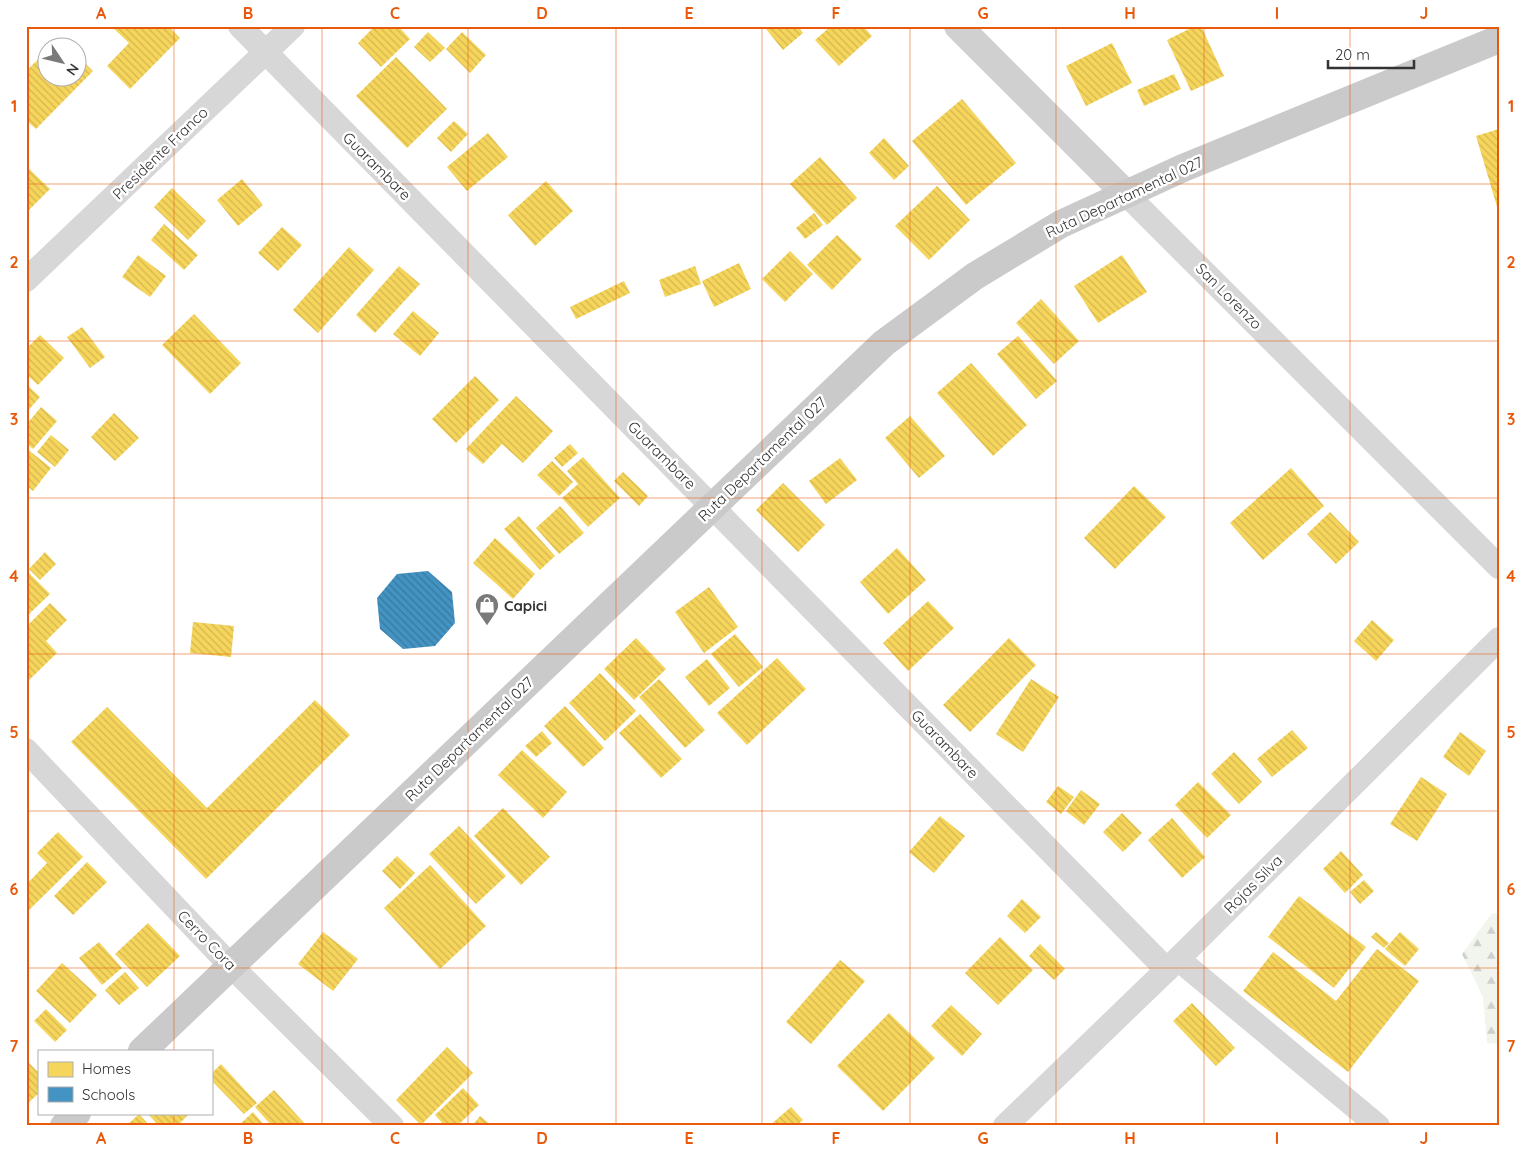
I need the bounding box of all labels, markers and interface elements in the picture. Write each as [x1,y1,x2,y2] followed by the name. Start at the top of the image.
[96,3,107,23] text: A
[243,3,253,23] text: B
[390,3,400,23] text: C
[536,3,548,23] text: D
[684,3,694,23] text: E
[832,3,841,23] text: F
[977,3,989,23] text: G
[1124,3,1136,23] text: H
[1275,3,1279,23] text: I
[1420,3,1428,23] text: J
[38,38,88,88] north arrow
[1328,38,1414,70] scale bar
[1335,45,1370,64] text: 20 m
[62,60,83,79] text: N
[11,96,17,116] text: 1
[1508,96,1514,116] text: 1
[108,103,212,203] street label: Presidente Franco
[339,128,415,204] street label: Guarambare
[1042,152,1206,242] street label: Ruta Departamental 027
[9,252,19,272] text: 2
[1506,252,1516,272] text: 2
[1192,259,1266,333] street label: San Lorenzo
[694,392,830,525] street label: Ruta Departamental 027
[10,409,18,429] text: 3
[1507,409,1515,429] text: 3
[624,417,700,493] street label: Guarambare
[9,566,19,586] text: 4
[1506,566,1516,586] text: 4
[474,592,500,626] shop icon: Capici
[504,596,547,615] place label: Capici
[401,672,537,805] street label: Ruta Departamental 027
[907,706,983,782] street label: Guarambare
[9,722,19,742] text: 5
[1506,722,1516,742] text: 5
[1220,851,1286,917] street label: Rojas Silva
[10,879,19,899] text: 6
[1507,879,1516,899] text: 6
[174,906,240,974] street label: Cerro Cora
[10,1036,19,1056] text: 7
[1507,1036,1516,1056] text: 7
[38,1050,212,1114] legend
[82,1059,131,1078] text: Homes
[82,1085,135,1104] text: Schools
[96,1128,107,1148] text: A
[243,1128,253,1148] text: B
[390,1128,400,1148] text: C
[536,1128,548,1148] text: D
[684,1128,694,1148] text: E
[832,1128,841,1148] text: F
[977,1128,989,1148] text: G
[1124,1128,1136,1148] text: H
[1275,1128,1279,1148] text: I
[1420,1128,1428,1148] text: J

